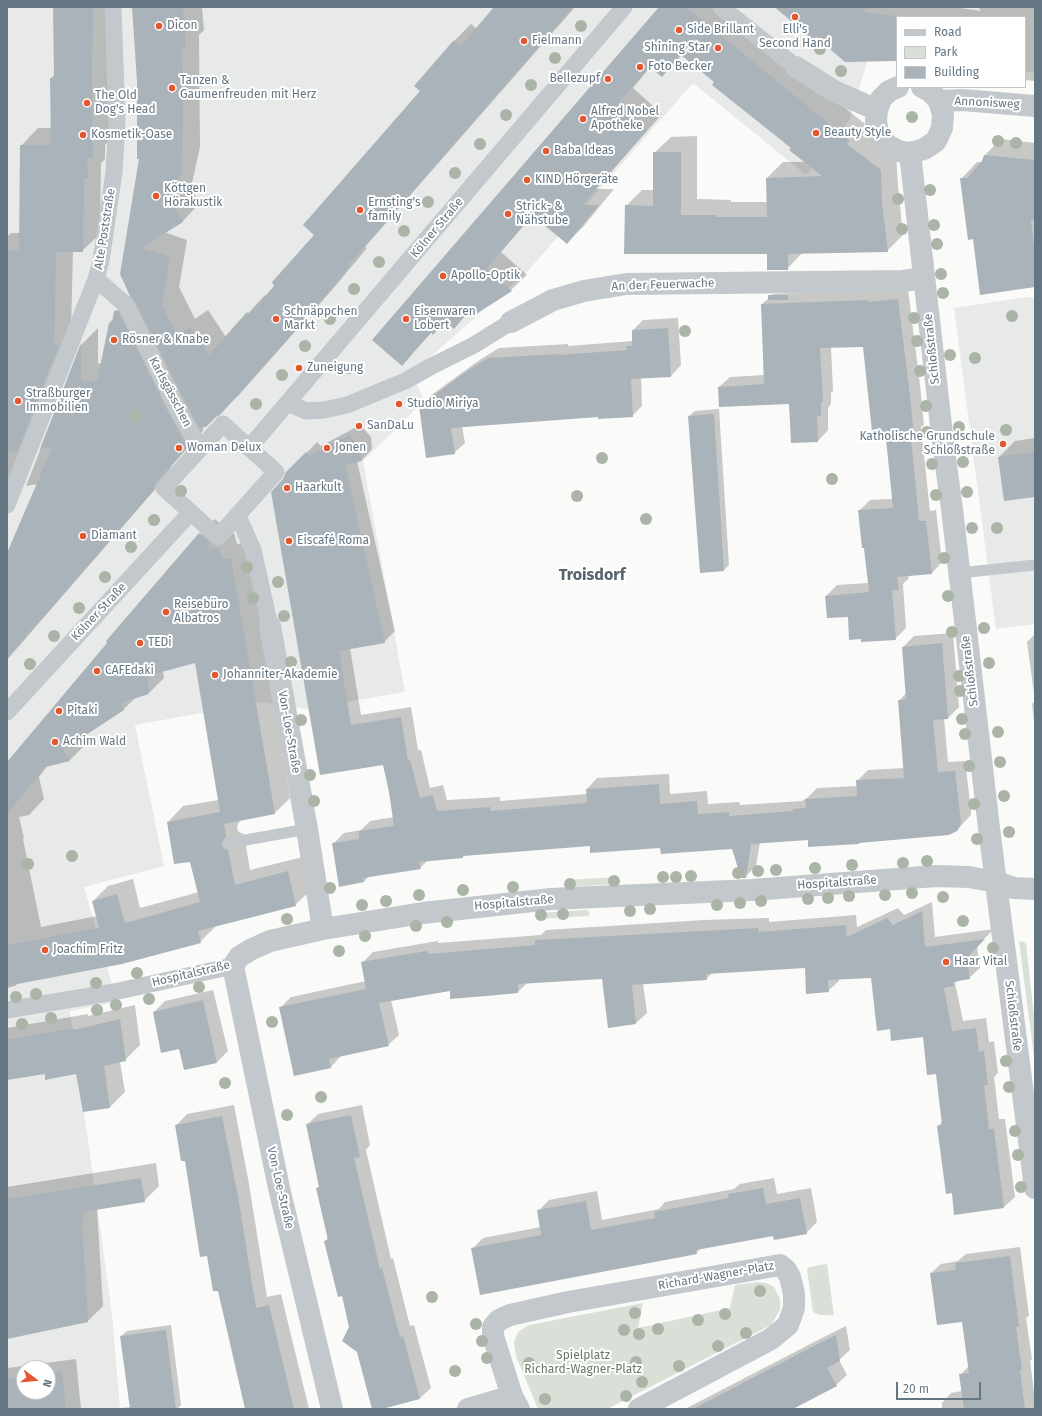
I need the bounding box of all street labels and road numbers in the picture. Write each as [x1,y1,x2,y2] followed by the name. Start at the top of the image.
[954,94,1020,112] street label: Annonisweg
[91,187,119,271] street label: Alte Poststraße
[408,195,466,261] street label: Kölner Straße
[611,276,715,294] street label: An der Feuerwache
[921,313,943,385] street label: Schloßstraße
[146,355,194,429] street label: Karlsgässchen
[68,580,130,644] street label: Kölner Straße
[959,635,981,707] street label: Schloßstraße
[275,689,303,775] street label: Von-Loe-Straße
[797,873,877,893] street label: Hospitalstraße
[474,892,554,914] street label: Hospitalstraße
[151,958,231,990] street label: Hospitalstraße
[1002,980,1024,1052] street label: Schloßstraße
[264,1145,296,1231] street label: Von-Loe-Straße
[657,1259,775,1293] street label: Richard-Wagner-Platz

